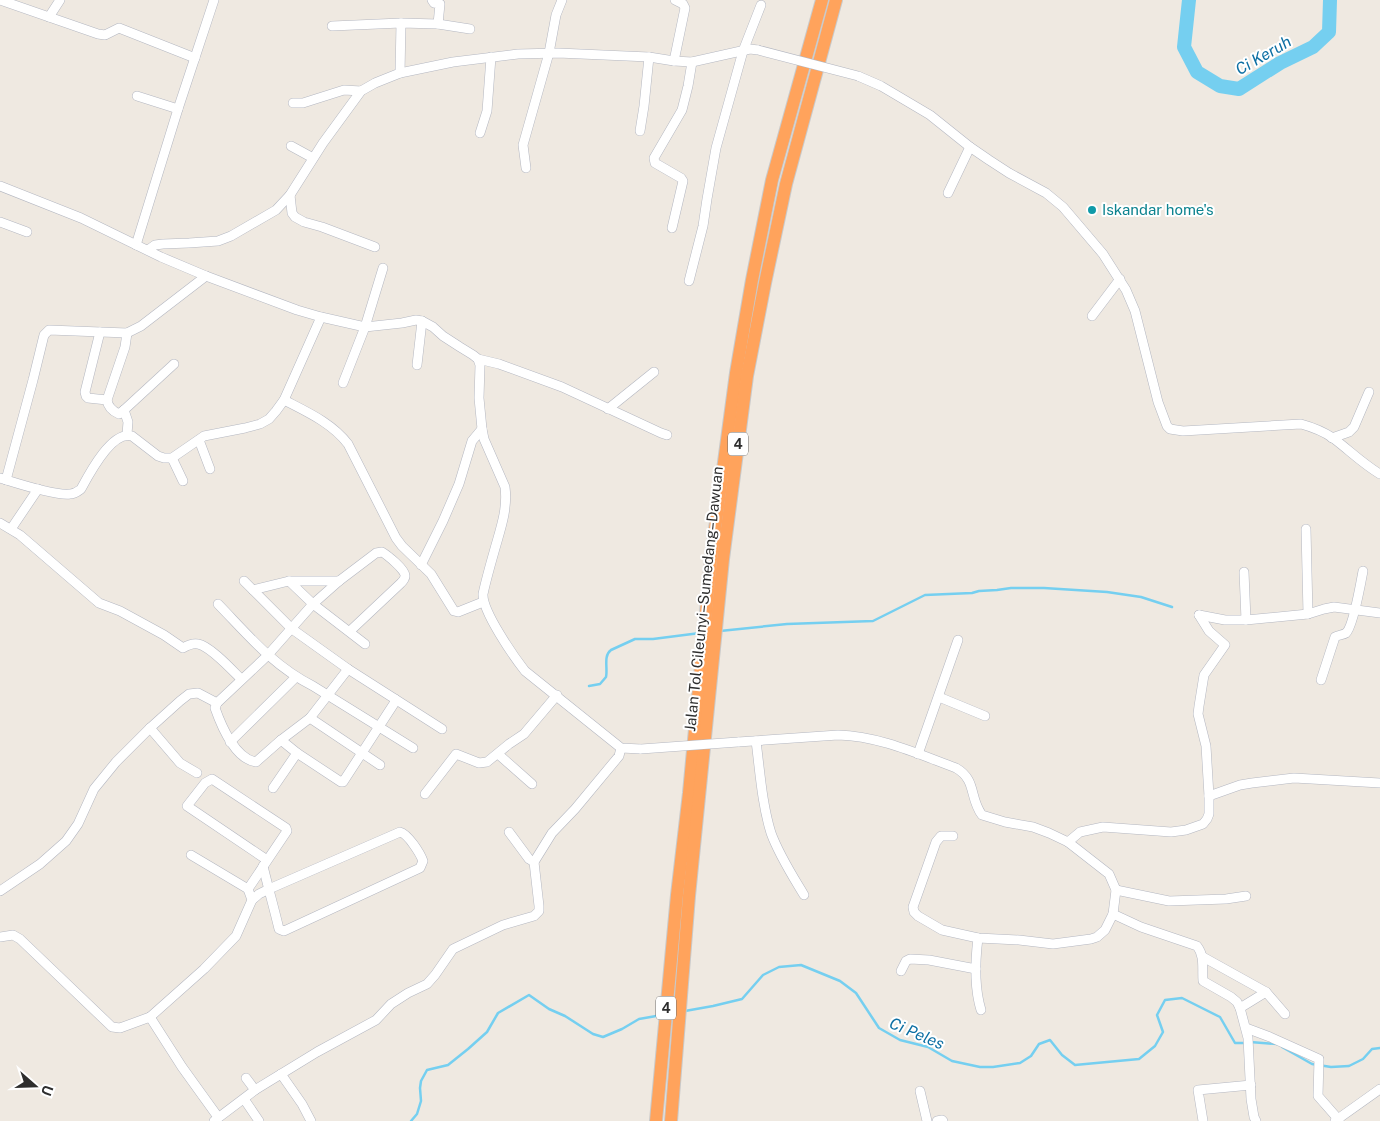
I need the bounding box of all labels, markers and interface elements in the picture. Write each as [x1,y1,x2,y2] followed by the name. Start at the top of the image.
[1232,32,1295,79] water label: Ci Keruh
[1102,201,1214,218] place label: Iskandar home's
[1086,204,1098,216] marker: Iskandar home's
[728,432,748,456] road number: 4
[681,466,726,732] street label: Jalan Tol Cileunyi–Sumedang–Dawuan
[656,996,676,1020] road number: 4
[887,1013,947,1054] water label: Ci Peles
[10,1061,60,1111] north arrow
[38,1083,56,1098] text: U

